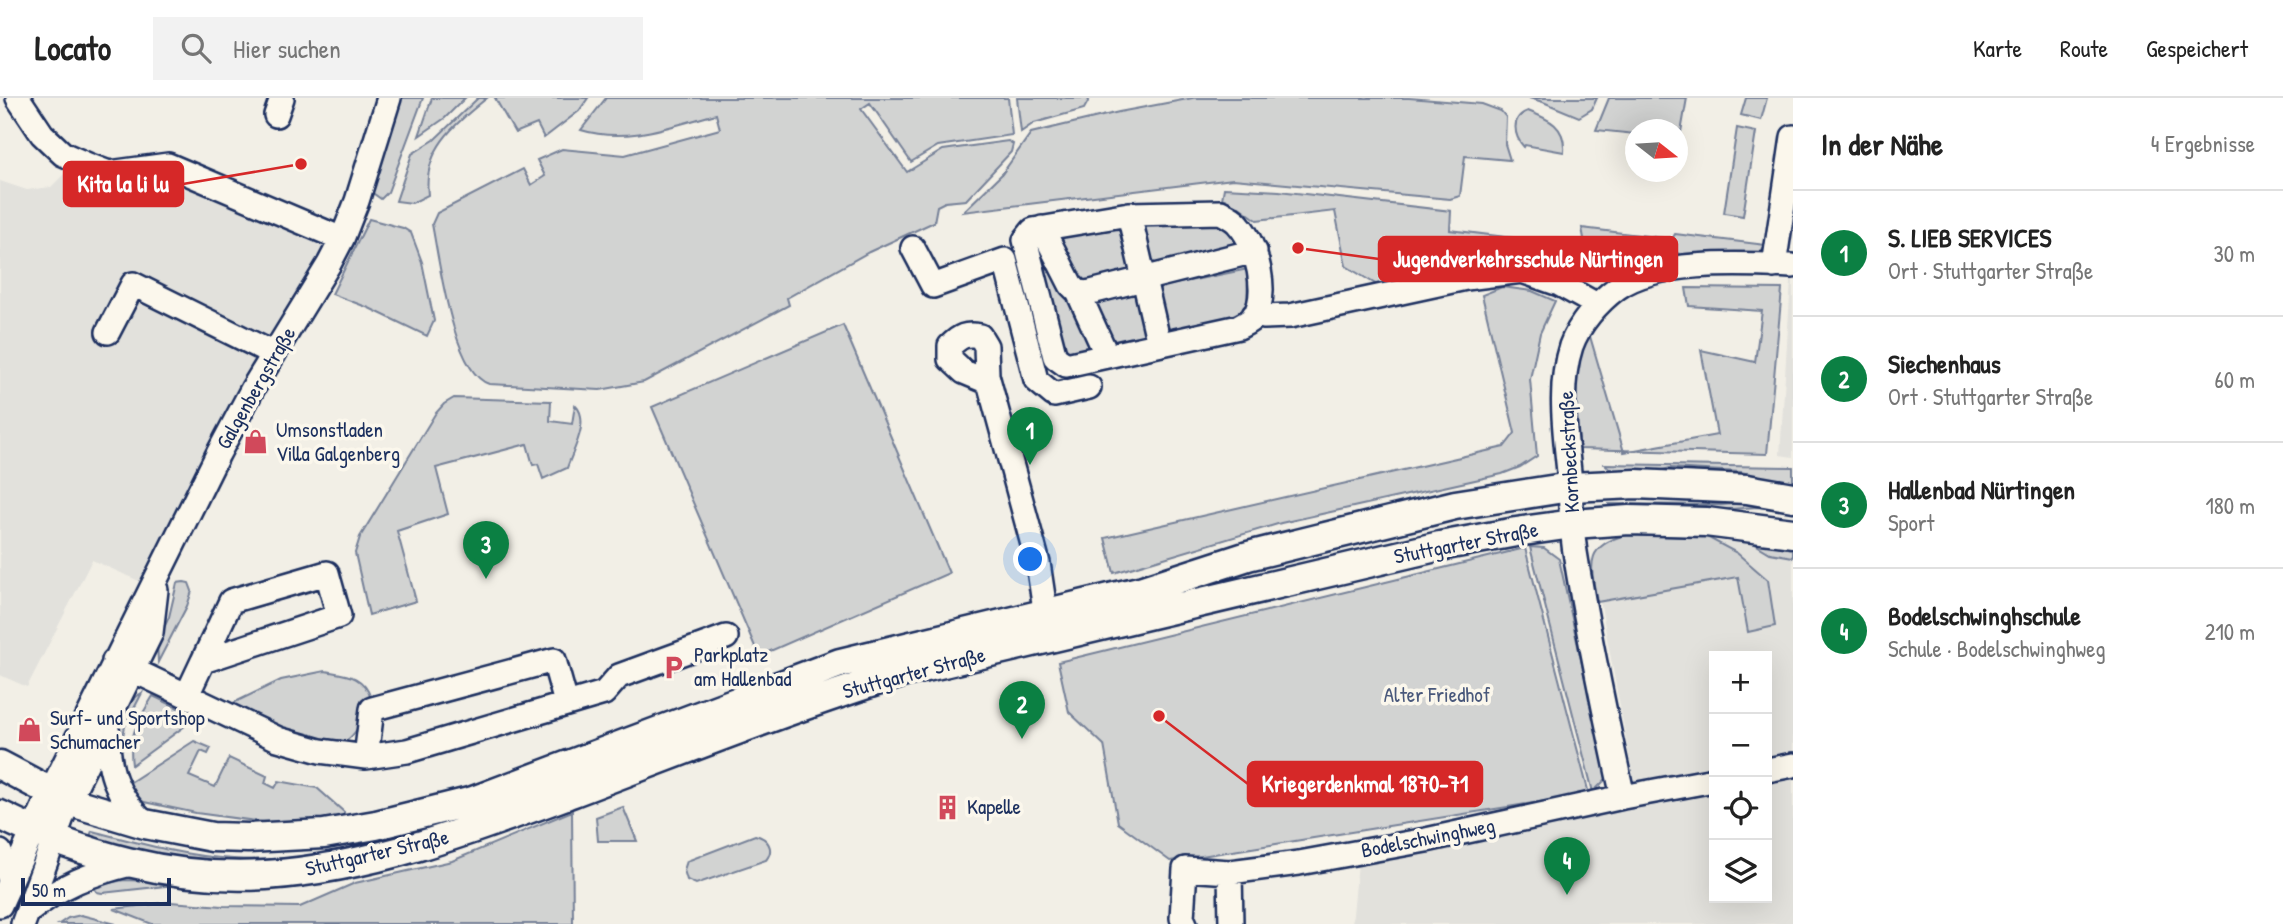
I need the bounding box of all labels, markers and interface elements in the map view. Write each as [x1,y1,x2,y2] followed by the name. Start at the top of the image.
[153,17,643,80] search box
[35,26,111,70] text: Locato
[177,29,215,67] icon: search
[233,31,341,66] text: Hier suchen
[1973,32,2022,64] text: Karte
[2060,32,2108,64] text: Route
[2146,32,2248,64] text: Gespeichert
[1625,119,1688,182] north arrow
[1821,124,1943,164] text: In der Nähe
[2151,128,2255,159] text: 4 Ergebnisse
[64,162,183,206] callout: Kita la li lu
[77,168,170,199] text: Kita la li lu
[1888,220,2052,255] text: S. LIEB SERVICES
[1379,237,1677,281] callout: Jugendverkehrsschule Nürtingen
[1840,238,1848,269] text: 1
[2213,238,2255,269] text: 30 m
[1393,243,1663,275] text: Jugendverkehrsschule Nürtingen
[1888,255,2093,286] text: Ort · Stuttgarter Straße
[209,321,302,454] street label: Galgenbergstraße
[1888,346,2001,381] text: Siechenhaus
[1839,364,1849,395] text: 2
[2215,364,2255,395] text: 60 m
[1888,381,2093,412] text: Ort · Stuttgarter Straße
[1551,390,1586,514] street label: Kornbeckstraße
[1007,407,1053,465] pin: 1
[276,415,400,468] place label: Umsonstladen Villa Galgenberg
[242,428,270,456] shop icon: Umsonstladen Villa Galgenberg
[1888,472,2075,507] text: Hallenbad Nürtingen
[1839,490,1849,521] text: 3
[2205,490,2255,521] text: 180 m
[1888,507,1934,538] text: Sport
[1391,514,1541,571] street label: Stuttgarter Straße
[463,521,509,579] pin: 3
[1013,542,1047,576] your location
[1888,598,2081,633] text: Bodelschwinghschule
[1840,616,1848,647] text: 4
[2205,616,2255,647] text: 210 m
[1888,633,2106,664] text: Schule · Bodelschwinghweg
[694,640,791,693] place label: Parkplatz am Hallenbad
[839,640,988,705] street label: Stuttgarter Straße
[1709,651,1772,903] map controls
[1709,651,1772,714] button: +
[660,653,688,681] parking icon: Parkplatz am Hallenbad
[1384,680,1491,709] park label: Alter Friedhof
[999,681,1045,739] pin: 2
[50,703,205,756] place label: Surf- und Sportshop Schumacher
[1709,714,1772,777] button: −
[16,716,44,744] shop icon: Surf- und Sportshop Schumacher
[1248,762,1482,806] callout: Kriegerdenkmal 1870-71
[1262,768,1468,800] text: Kriegerdenkmal 1870-71
[1709,777,1772,840] button: locate
[967,792,1021,821] place label: Kapelle
[933,793,961,821] building icon: Kapelle
[1358,810,1497,865] street label: Bodelschwinghweg
[302,822,452,883] street label: Stuttgarter Straße
[1544,837,1590,895] pin: 4
[1709,840,1772,903] button: layers
[21,875,172,907] scale bar
[32,877,66,903] text: 50 m

